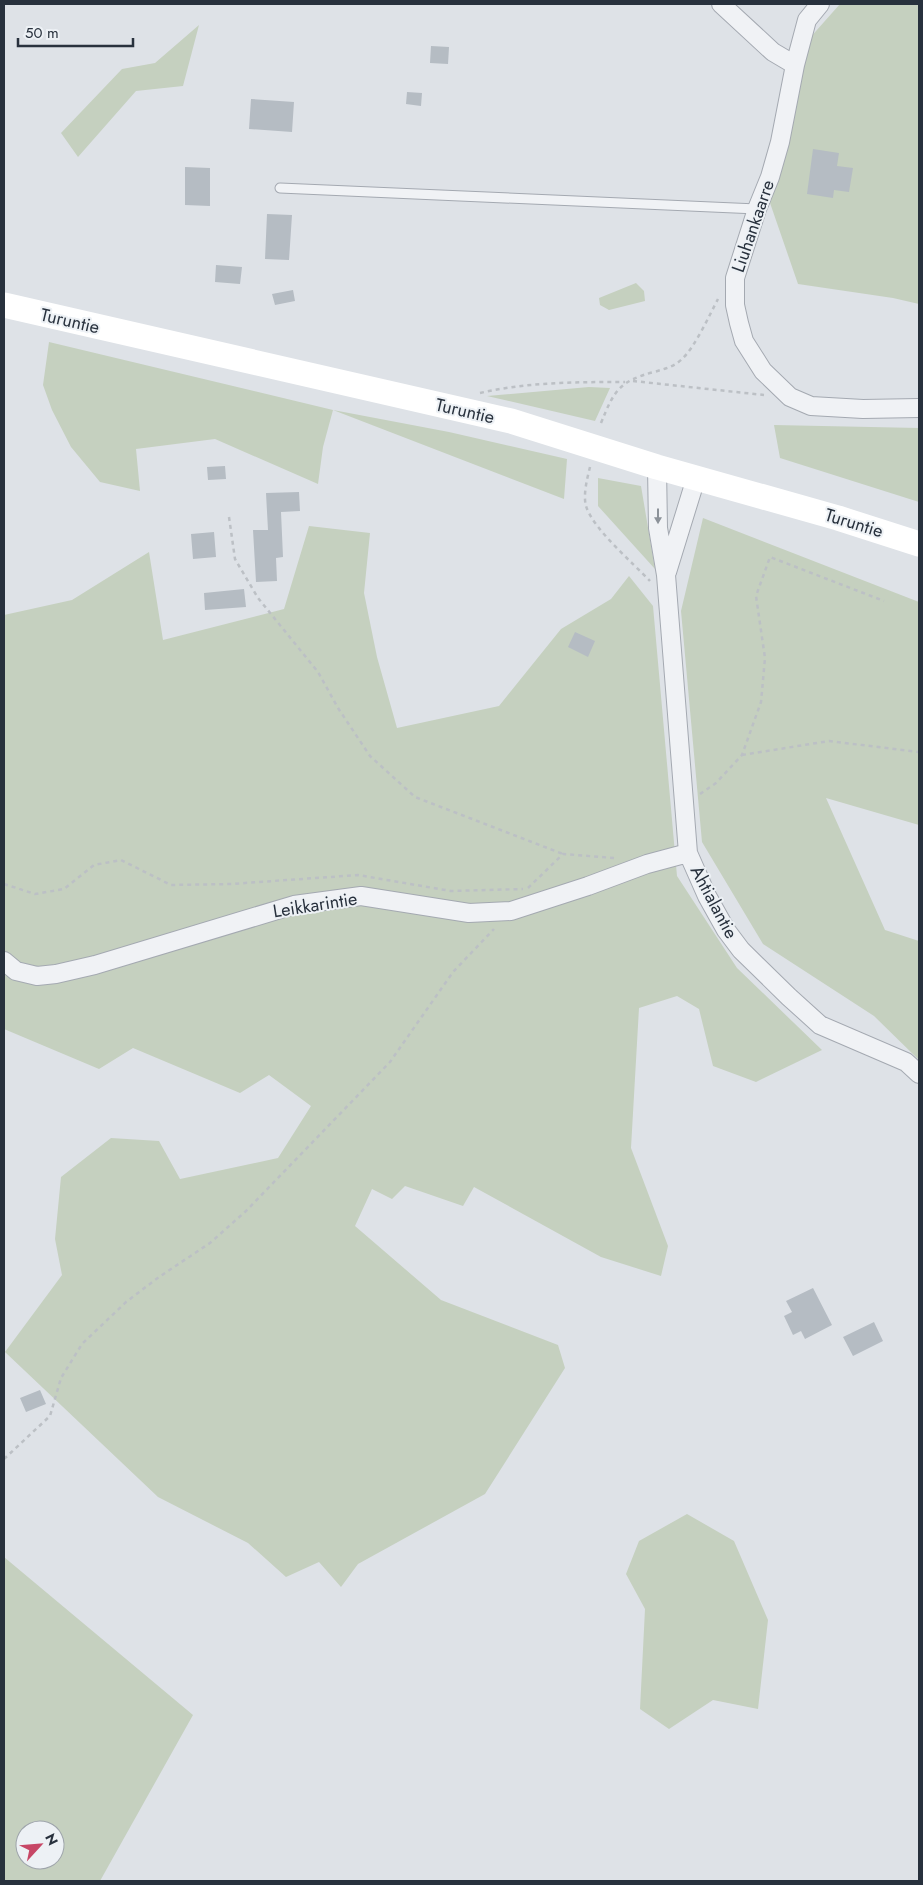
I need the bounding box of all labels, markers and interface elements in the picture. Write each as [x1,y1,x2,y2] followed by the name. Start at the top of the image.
[18,15,132,47] scale bar
[25,22,59,44] text: 50 m
[725,176,781,276] street label: Liuhankaarre
[38,302,102,340] street label: Turuntie
[433,392,497,430] street label: Turuntie
[822,502,886,544] street label: Turuntie
[654,508,662,524] one-way arrow
[684,861,744,943] street label: Ahtialantie
[271,886,359,924] street label: Leikkarintie
[15,1820,65,1870] north arrow
[40,1830,63,1849] text: N

